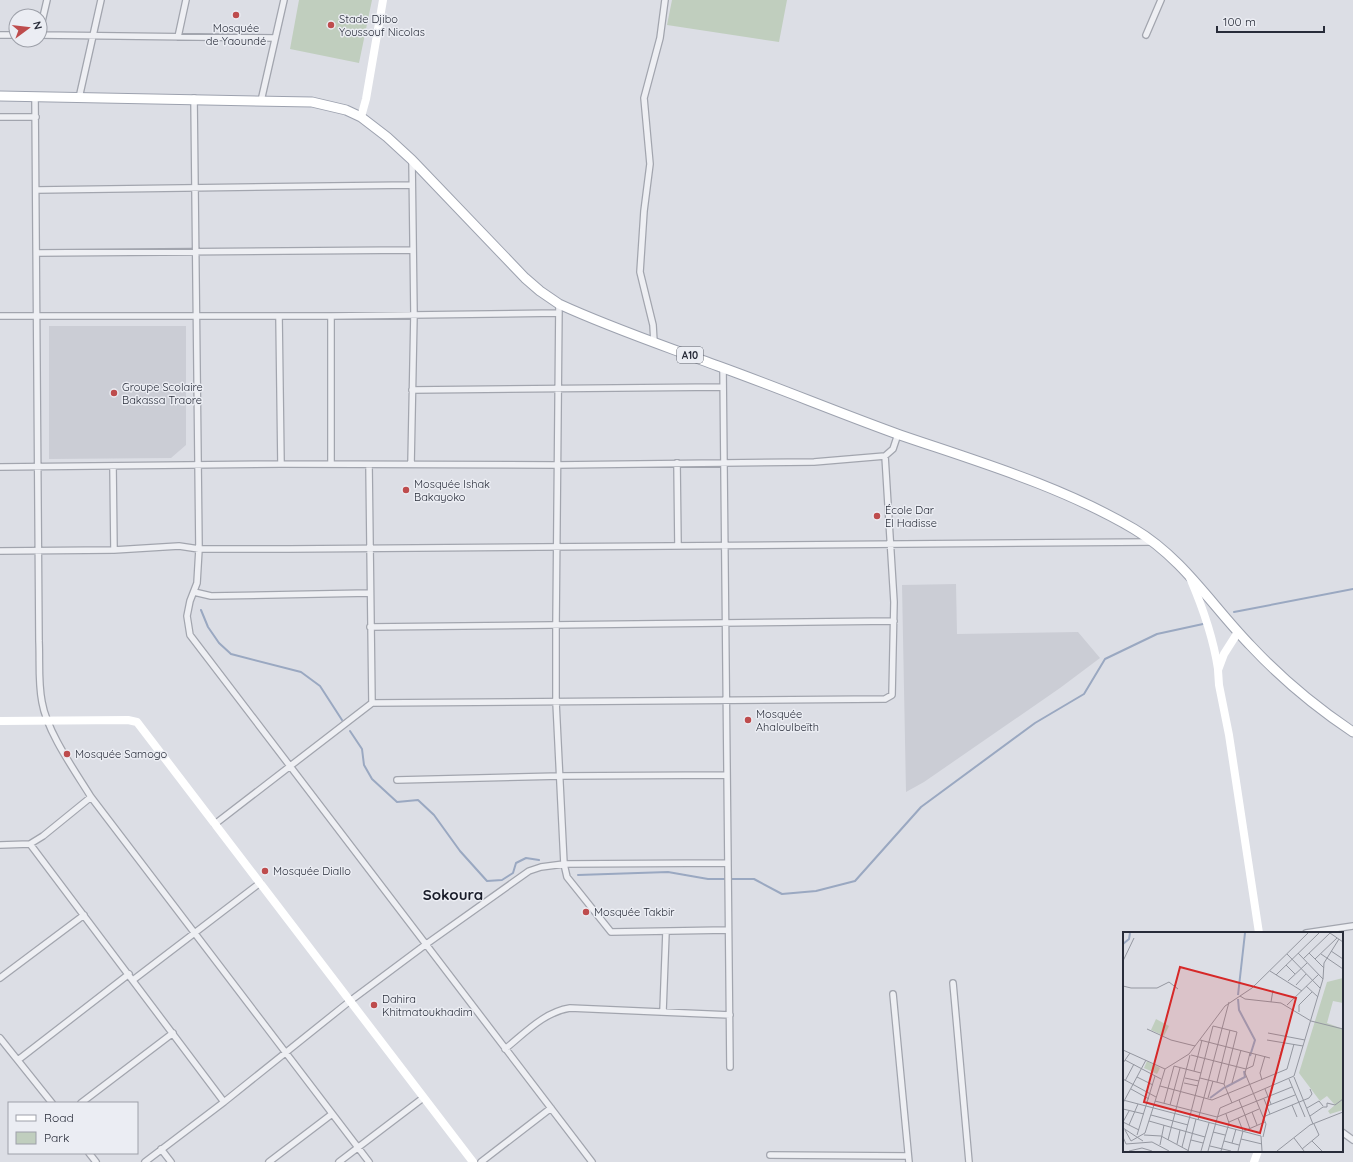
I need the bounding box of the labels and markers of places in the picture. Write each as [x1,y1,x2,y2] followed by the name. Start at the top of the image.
[231,10,241,20] marker: Mosquée de Yaoundé
[339,12,425,39] place label: Stade Djibo Youssouf Nicolas
[326,20,336,30] marker: Stade Djibo Youssouf Nicolas
[206,21,266,48] place label: Mosquée de Yaoundé
[122,380,203,407] place label: Groupe Scolaire Bakassa Traore
[109,388,119,398] marker: Groupe Scolaire Bakassa Traore
[414,477,490,504] place label: Mosquée Ishak Bakayoko
[401,485,411,495] marker: Mosquée Ishak Bakayoko
[885,503,937,530] place label: École Dar El Hadisse
[872,511,882,521] marker: École Dar El Hadisse
[756,707,819,734] place label: Mosquée Ahaloulbeïth
[743,715,753,725] marker: Mosquée Ahaloulbeïth
[75,747,167,761] place label: Mosquée Samogo
[62,749,72,759] marker: Mosquée Samogo
[273,864,351,878] place label: Mosquée Diallo
[260,866,270,876] marker: Mosquée Diallo
[594,905,675,919] place label: Mosquée Takbir
[581,907,591,917] marker: Mosquée Takbir
[382,992,473,1019] place label: Dahira Khitmatoukhadim
[369,1000,379,1010] marker: Dahira Khitmatoukhadim

